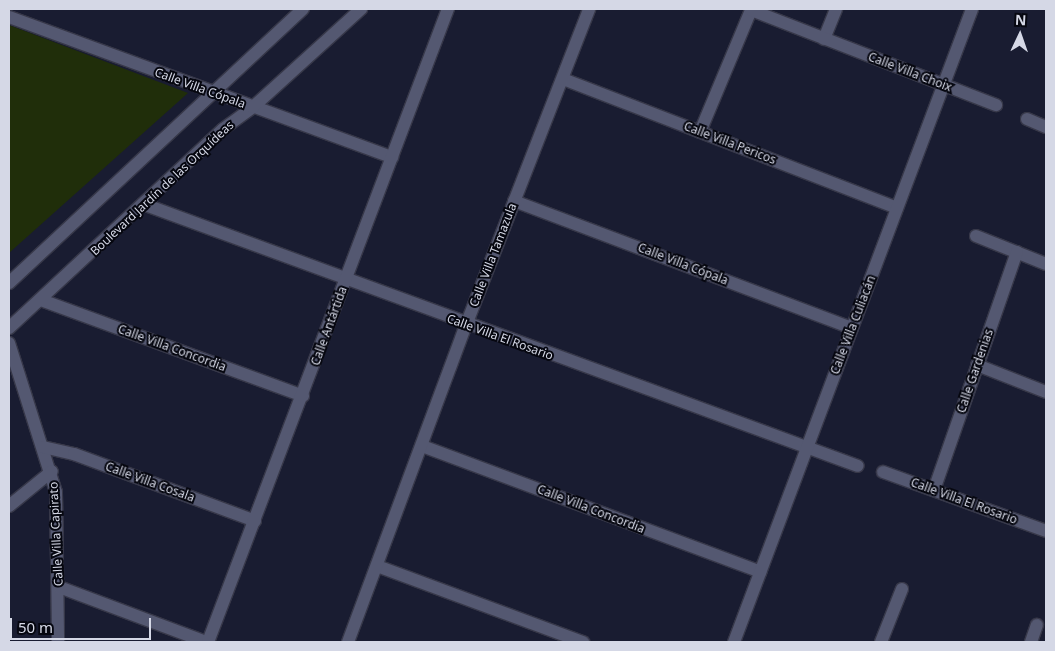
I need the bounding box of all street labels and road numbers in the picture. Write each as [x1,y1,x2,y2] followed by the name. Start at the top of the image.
[866,49,954,95] street label: Calle Villa Choix
[153,65,247,111] street label: Calle Villa Cópala
[87,118,237,258] street label: Boulevard Jardín de las Orquídeas
[682,119,778,167] street label: Calle Villa Pericos
[467,201,519,309] street label: Calle Villa Tamazula
[636,240,730,288] street label: Calle Villa Cópala
[828,274,878,376] street label: Calle Villa Culiacán
[308,285,350,367] street label: Calle Antártida
[445,311,555,363] street label: Calle Villa El Rosario
[116,322,228,374] street label: Calle Villa Concordia
[954,327,996,415] street label: Calle Gardenias
[103,459,197,505] street label: Calle Villa Cosala
[909,475,1019,527] street label: Calle Villa El Rosario
[46,481,66,587] street label: Calle Villa Capirato
[535,482,647,536] street label: Calle Villa Concordia

